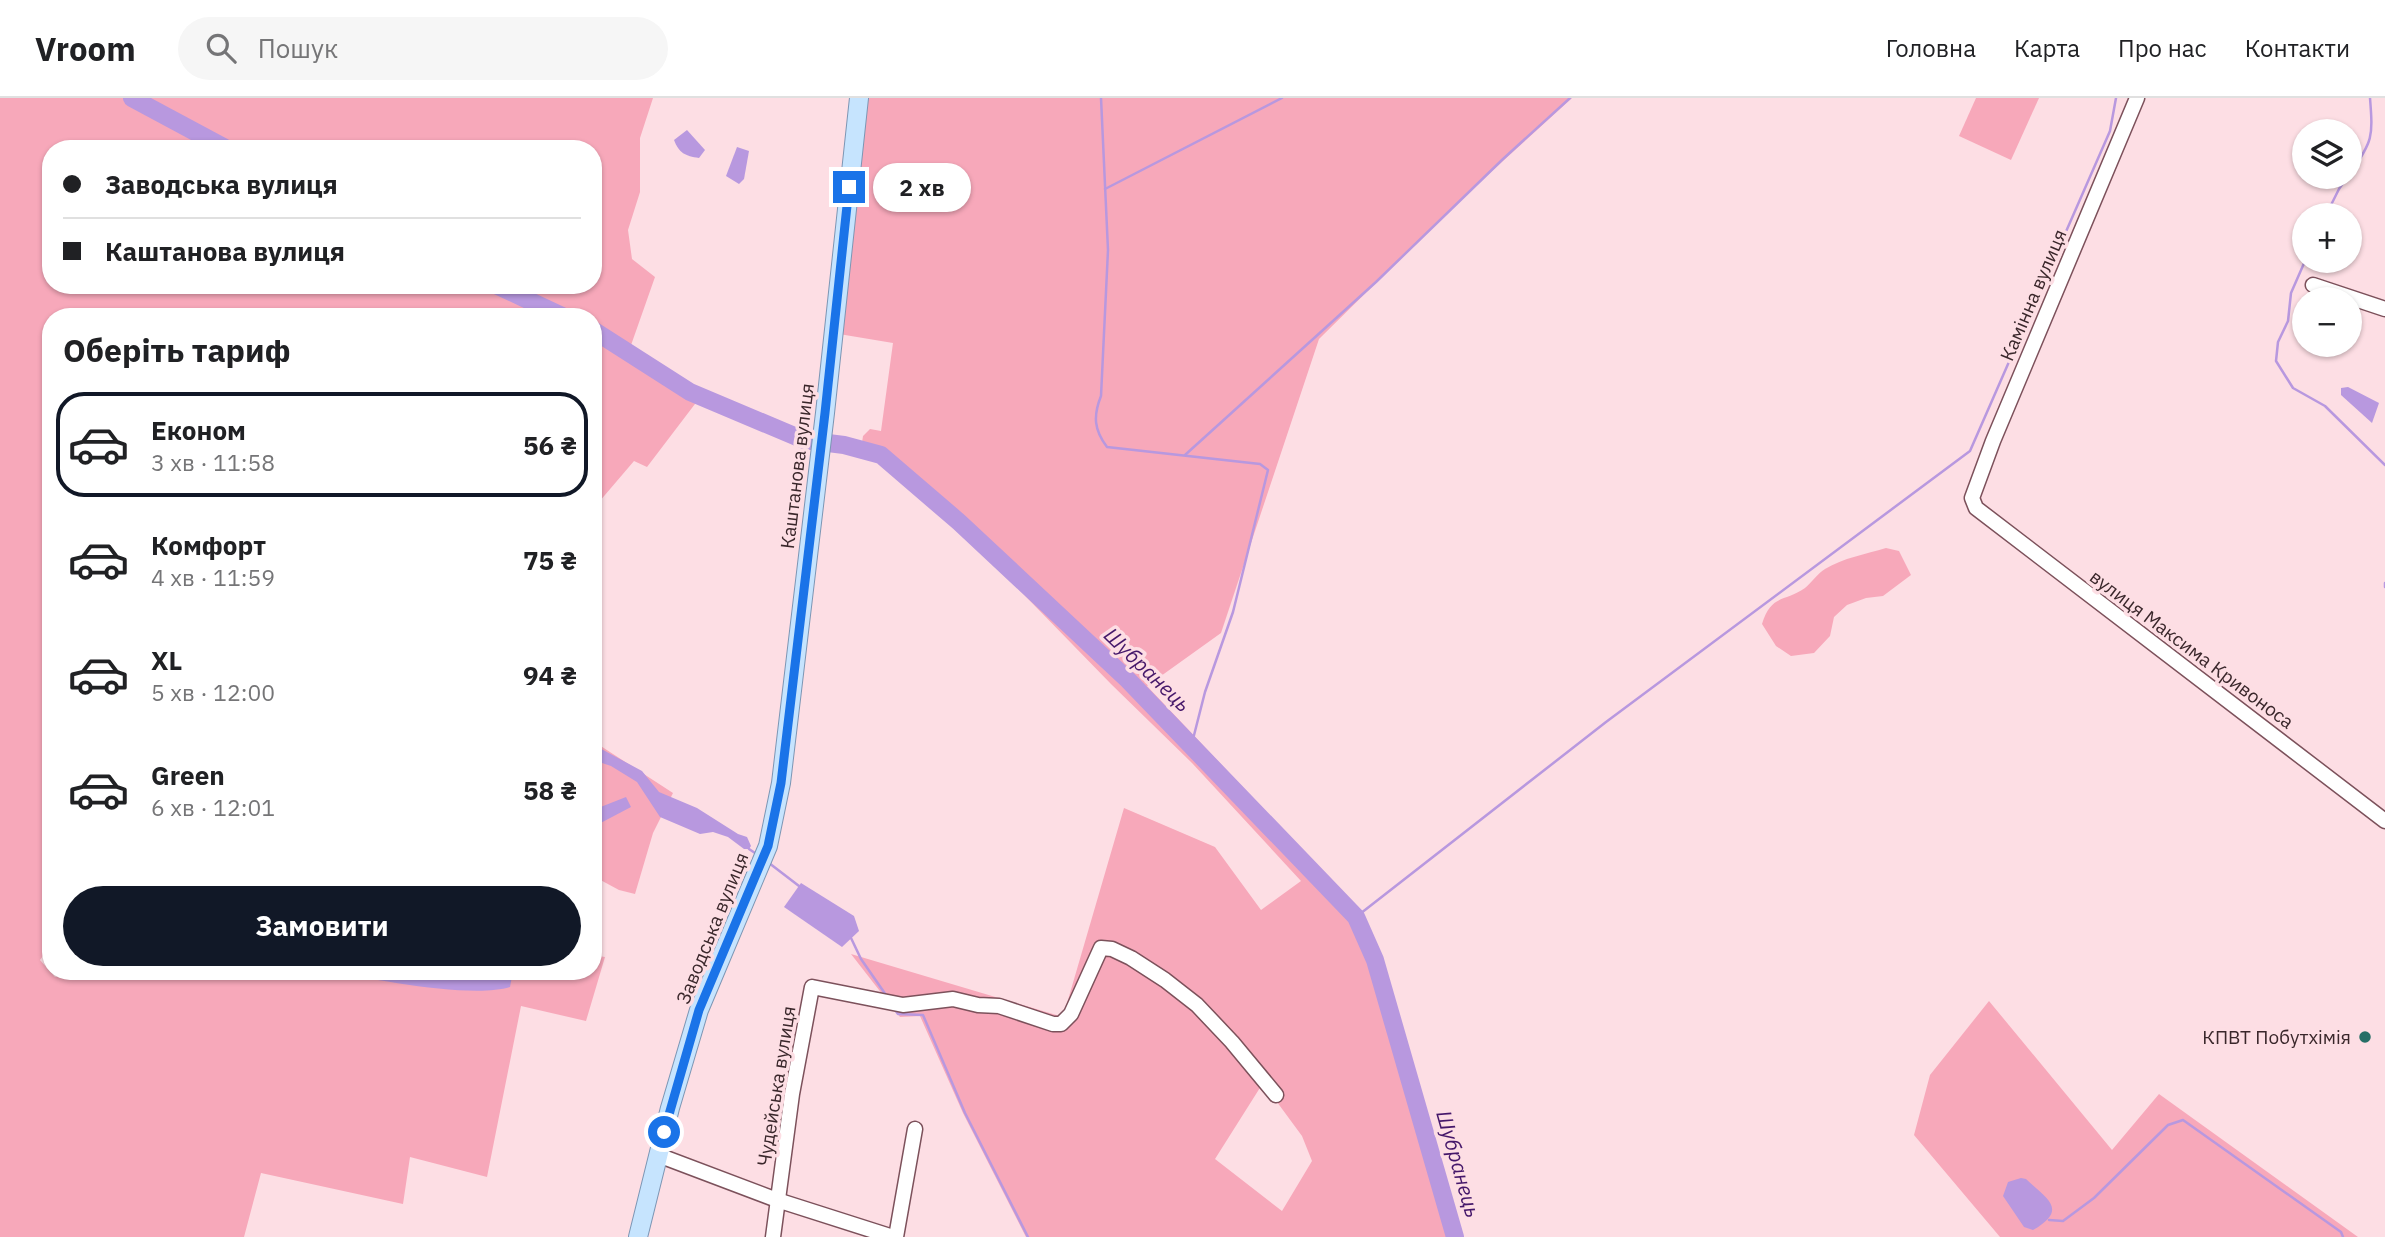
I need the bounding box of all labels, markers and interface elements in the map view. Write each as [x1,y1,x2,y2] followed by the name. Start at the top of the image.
[178,17,668,80] search box
[35,27,136,70] text: Vroom
[202,29,240,67] icon: search
[258,31,338,65] text: Пошук
[1886,32,1976,64] text: Головна
[2014,32,2080,64] text: Карта
[2118,32,2207,64] text: Про нас
[2245,32,2350,64] text: Контакти
[2292,119,2362,357] map controls
[2292,119,2362,189] button: layers
[874,162,972,212] callout: 2 хв
[105,167,338,201] text: Заводська вулиця
[833,171,865,203] route end
[899,172,945,202] text: 2 хв
[2292,203,2362,273] button: +
[1994,226,2072,364] street label: Камінна вулиця
[105,234,345,268] text: Каштанова вулиця
[2292,287,2362,357] button: −
[63,329,290,371] text: Оберіть тариф
[775,382,819,550] street label: Каштанова вулиця
[67,413,130,476] icon: car
[151,413,246,447] text: Економ
[523,428,577,462] text: 56 ₴
[151,447,275,477] text: 3 хв · 11:58
[67,528,130,591] icon: car
[151,528,266,562] text: Комфорт
[523,543,577,577] text: 75 ₴
[151,562,275,592] text: 4 хв · 11:59
[2085,564,2299,734] street label: вулиця Максима Кривоноса
[1098,621,1197,718] water label: Шубранець
[67,643,130,706] icon: car
[151,643,182,677] text: XL
[523,658,577,692] text: 94 ₴
[151,677,275,707] text: 5 хв · 12:00
[67,758,130,821] icon: car
[151,758,225,792] text: Green
[523,773,577,807] text: 58 ₴
[151,792,275,822] text: 6 хв · 12:01
[671,849,753,1007] street label: Заводська вулиця
[63,886,581,966] button: Замовити
[751,1004,801,1168] street label: Чудейська вулиця
[2202,1025,2351,1049] place label: КПВТ Побутхімія
[2357,1029,2373,1045] marker: КПВТ Побутхімія
[1430,1107,1488,1221] water label: Шубранець
[648,1116,680,1148] route start

